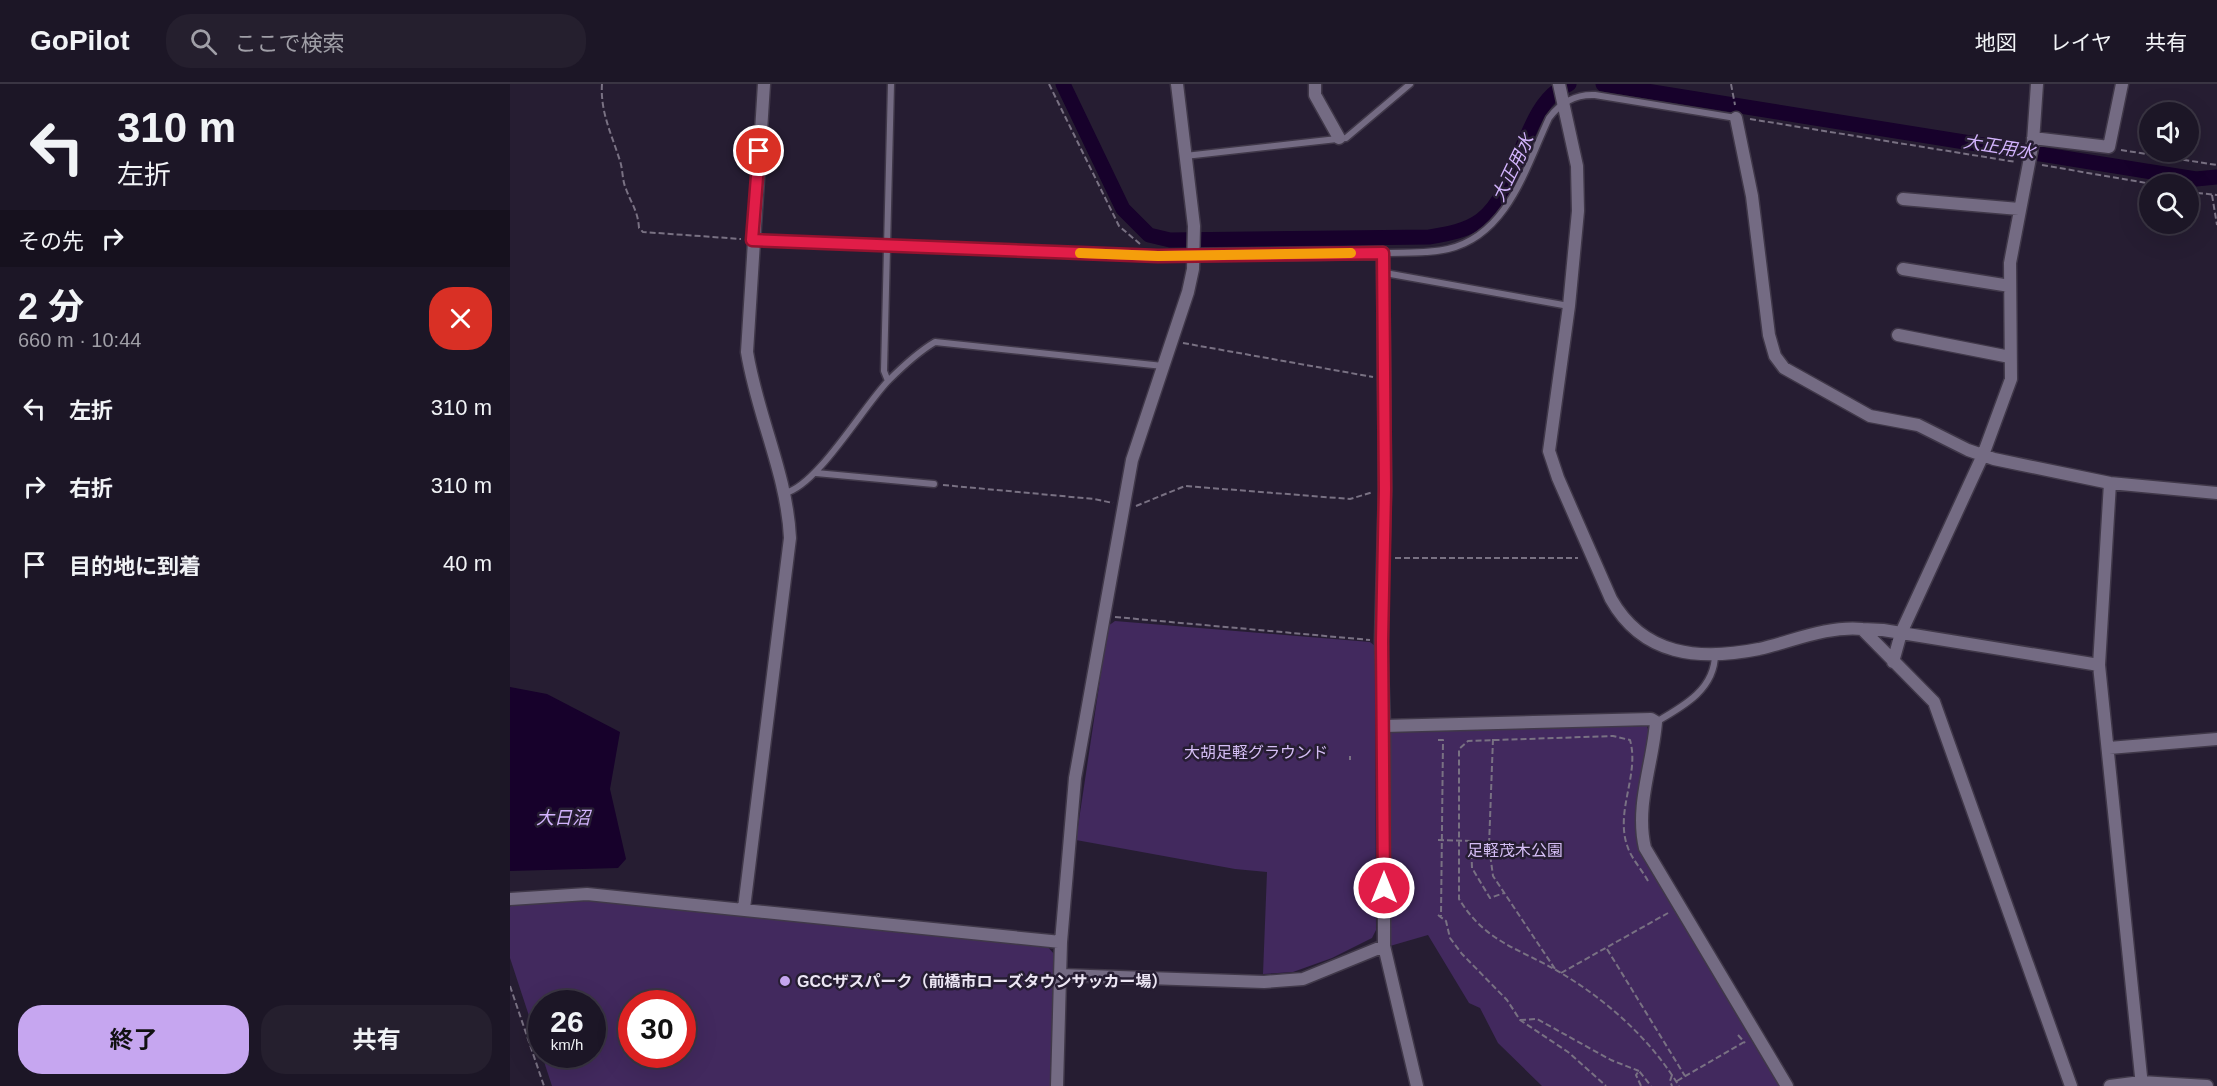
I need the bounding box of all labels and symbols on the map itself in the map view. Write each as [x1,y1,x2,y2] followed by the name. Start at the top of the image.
[733,125,784,176] pin
[1488,129,1539,205] water label: 大正用水
[1962,131,2038,163] water label: 大正用水
[1184,744,1328,761] park label: 大胡足軽グラウンド
[536,808,593,828] water label: 大日沼
[1467,842,1563,859] park label: 足軽茂木公園
[1352,856,1416,920] position arrow
[797,973,1168,990] place label: GCCザスパーク（前橋市ローズタウンサッカー場）
[778,974,792,988] marker: GCCザスパーク（前橋市ローズタウンサッカー場）
[618,990,696,1068] speed limit sign: 30

